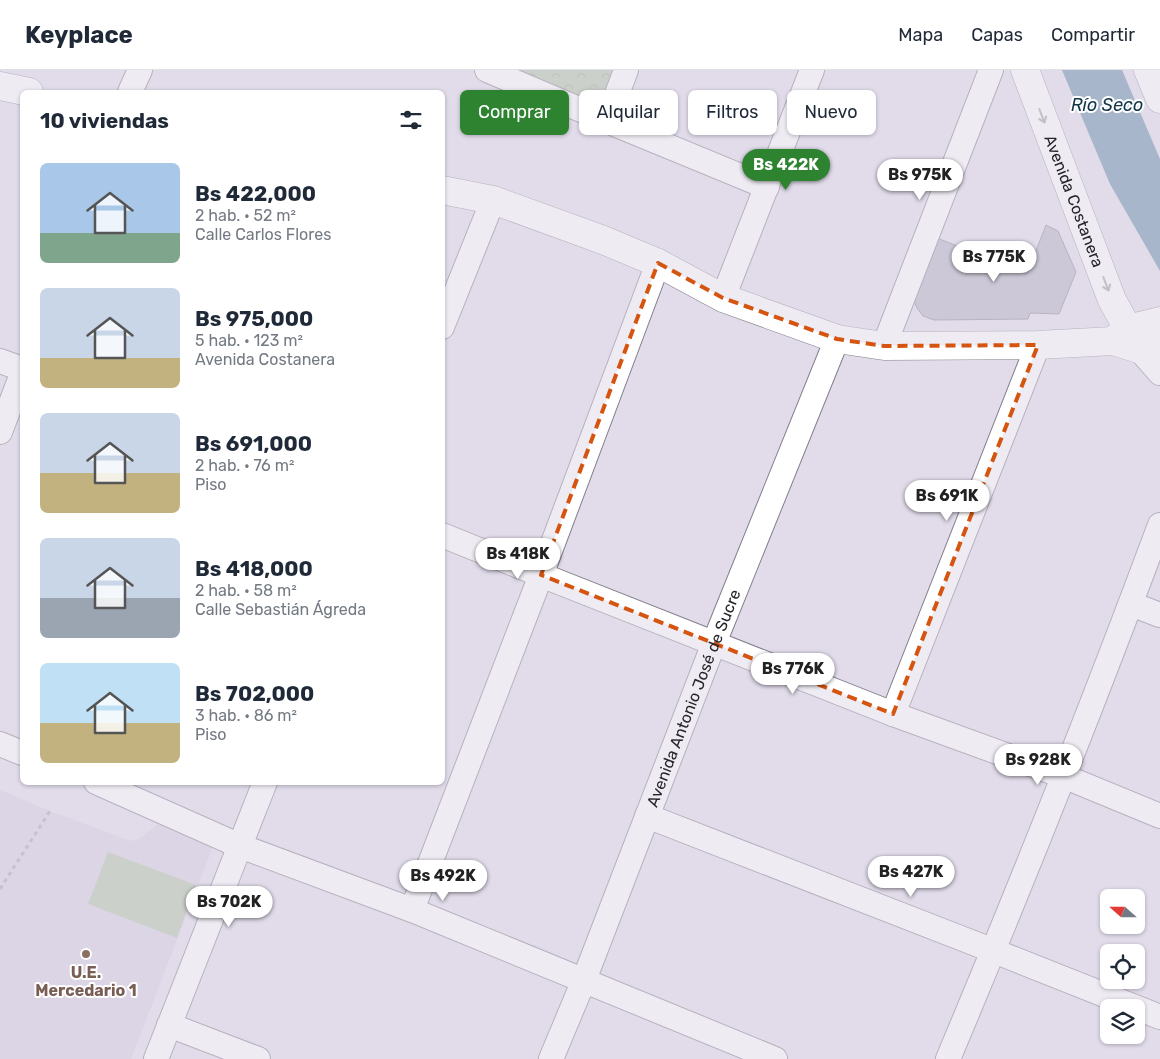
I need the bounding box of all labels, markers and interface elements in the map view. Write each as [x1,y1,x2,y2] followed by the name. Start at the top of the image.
[25,21,133,49] text: Keyplace
[898,24,943,46] text: Mapa
[971,24,1023,46] text: Capas
[1051,24,1135,46] text: Compartir
[460,90,569,135] chip: Comprar
[579,90,678,135] chip: Alquilar
[688,90,777,135] chip: Filtros
[787,90,876,135] chip: Nuevo
[1071,94,1143,116] water label: Río Seco
[397,106,425,134] icon: filters
[1038,107,1047,123] one-way arrow
[40,108,169,133] text: 10 viviendas
[1041,132,1108,270] street label: Avenida Costanera
[740,148,832,191] pin: Bs 422K
[753,155,819,174] text: Bs 422K
[874,158,966,201] pin: Bs 975K
[888,165,952,184] text: Bs 975K
[195,181,316,206] text: Bs 422,000
[80,183,140,243] icon: home
[195,206,296,225] text: 2 hab. · 52 m²
[195,225,331,244] text: Calle Carlos Flores
[948,240,1040,283] pin: Bs 775K
[963,247,1025,266] text: Bs 775K
[1102,276,1111,291] one-way arrow
[195,306,313,331] text: Bs 975,000
[80,308,140,368] icon: home
[195,331,303,350] text: 5 hab. · 123 m²
[195,350,335,369] text: Avenida Costanera
[195,431,312,456] text: Bs 691,000
[80,433,140,493] icon: home
[195,456,294,475] text: 2 hab. · 76 m²
[195,475,227,494] text: Piso
[901,480,993,522] pin: Bs 691K
[916,486,978,505] text: Bs 691K
[472,538,564,580] pin: Bs 418K
[486,544,550,563] text: Bs 418K
[195,556,313,581] text: Bs 418,000
[80,558,140,618] icon: home
[195,581,297,600] text: 2 hab. · 58 m²
[642,586,744,809] street label: Avenida Antonio José de Sucre
[195,600,366,619] text: Calle Sebastián Ágreda
[747,652,839,695] pin: Bs 776K
[762,659,824,678] text: Bs 776K
[195,681,314,706] text: Bs 702,000
[80,683,140,743] icon: home
[195,706,297,725] text: 3 hab. · 86 m²
[195,725,227,744] text: Piso
[992,744,1084,786] pin: Bs 928K
[1005,750,1071,769] text: Bs 928K
[865,856,957,898] pin: Bs 427K
[397,860,489,902] pin: Bs 492K
[879,862,943,881] text: Bs 427K
[410,866,476,885] text: Bs 492K
[183,886,275,928] pin: Bs 702K
[1100,889,1145,934] north arrow
[1100,889,1145,1044] map controls
[197,892,261,911] text: Bs 702K
[1100,944,1145,989] button: locate
[80,948,92,960] marker: U.E. Mercedario 1
[35,963,137,1000] place label: U.E. Mercedario 1
[1100,999,1145,1044] button: layers

